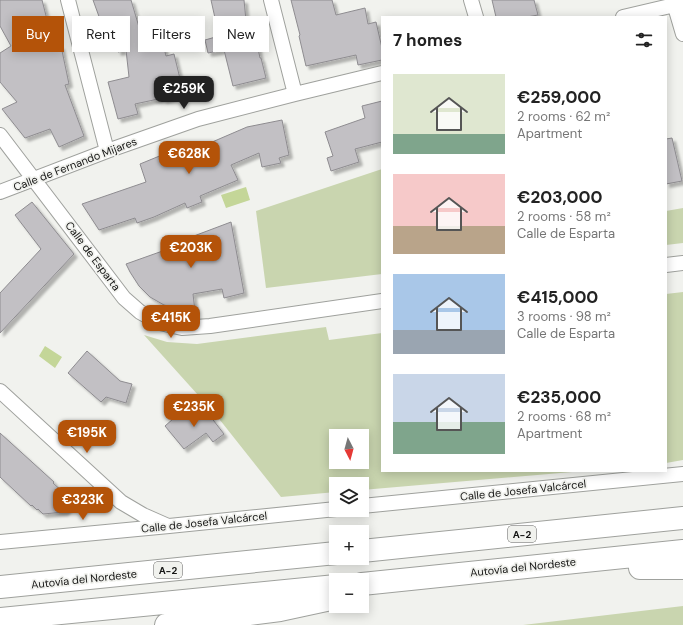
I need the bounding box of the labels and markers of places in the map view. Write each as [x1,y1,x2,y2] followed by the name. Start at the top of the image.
[156,76,212,110] pin: €259K
[161,141,217,175] pin: €628K
[163,235,219,269] pin: €203K
[143,305,199,339] pin: €415K
[166,394,222,428] pin: €235K
[59,420,115,454] pin: €195K
[55,487,111,521] pin: €323K

